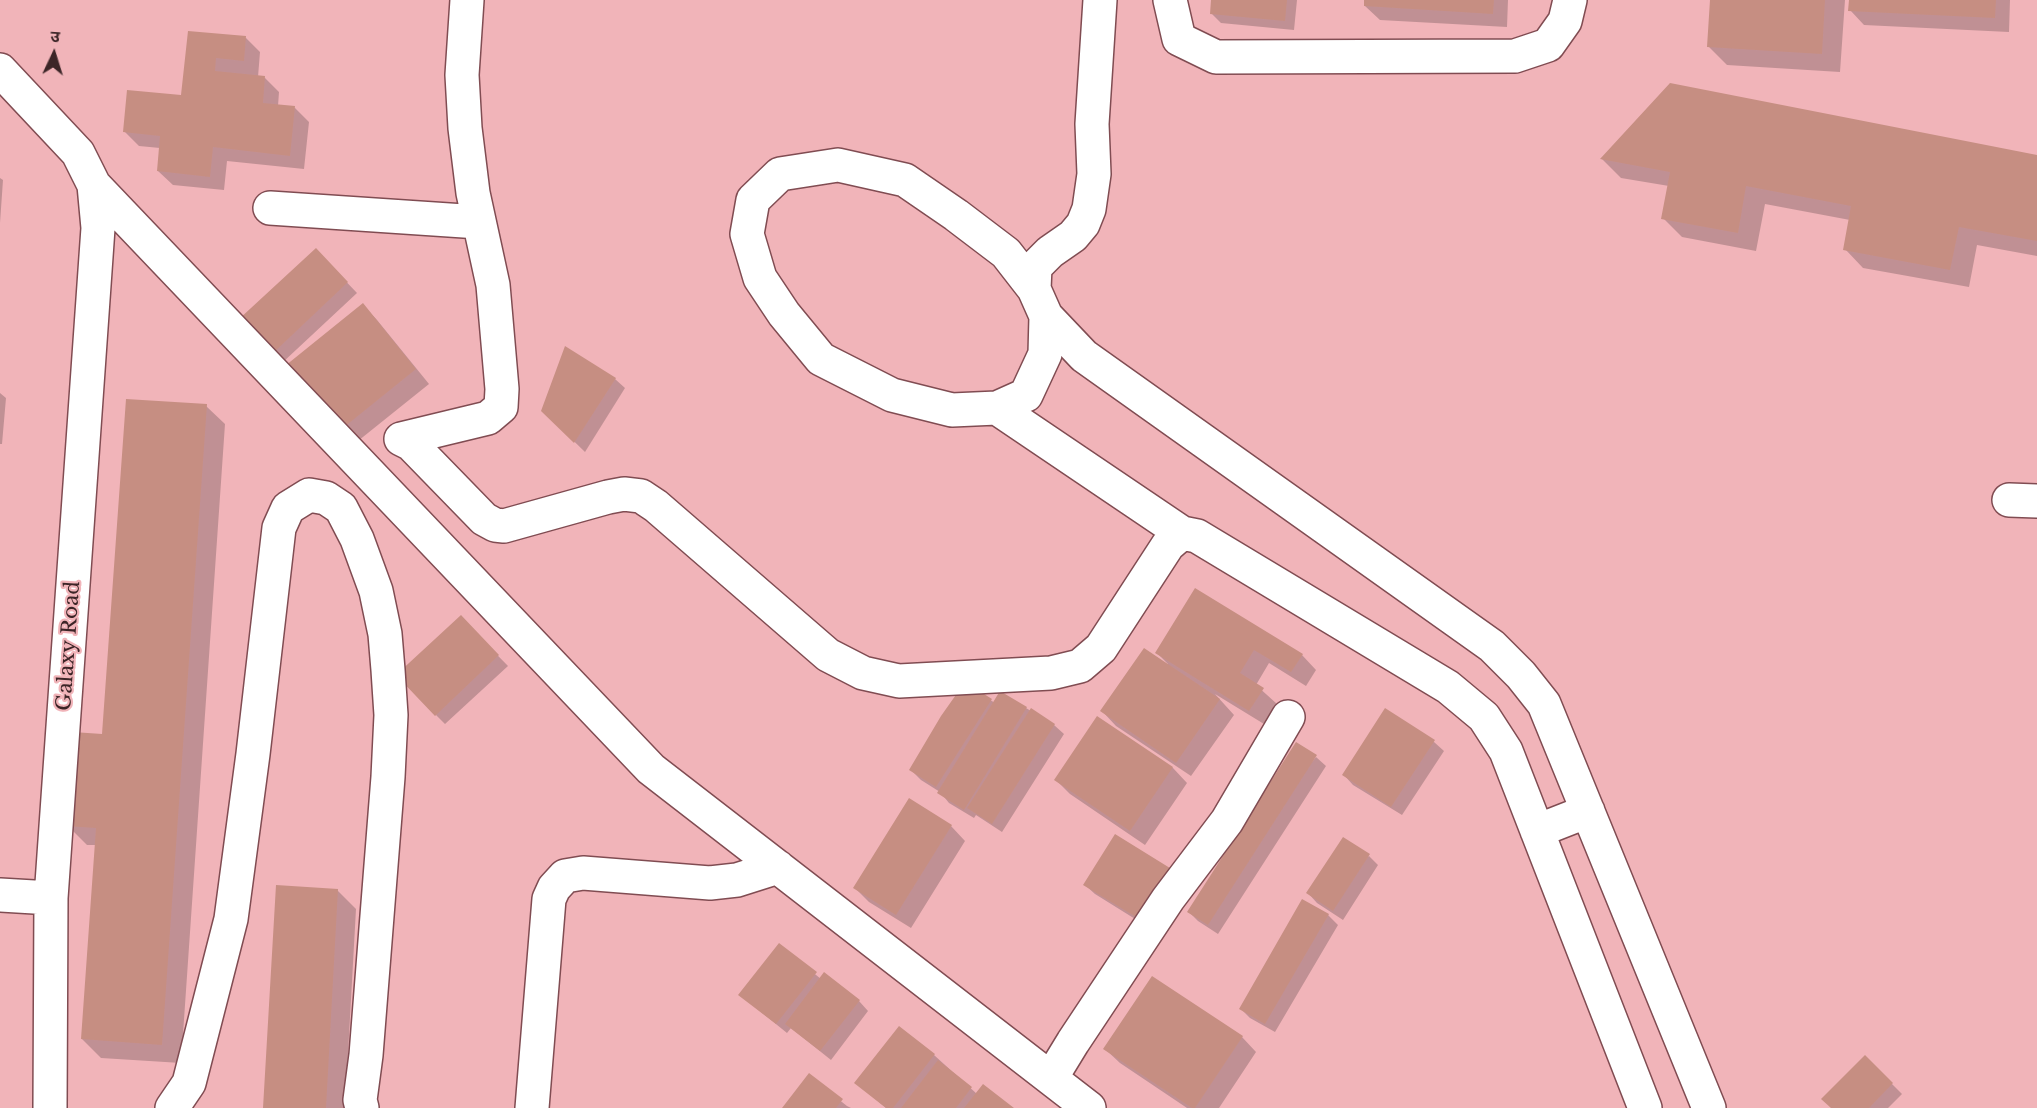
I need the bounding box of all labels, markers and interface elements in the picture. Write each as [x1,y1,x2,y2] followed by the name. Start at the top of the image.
[24,24,84,84] north arrow
[50,26,61,46] text: उ
[52,580,86,712] street label: Galaxy Road

